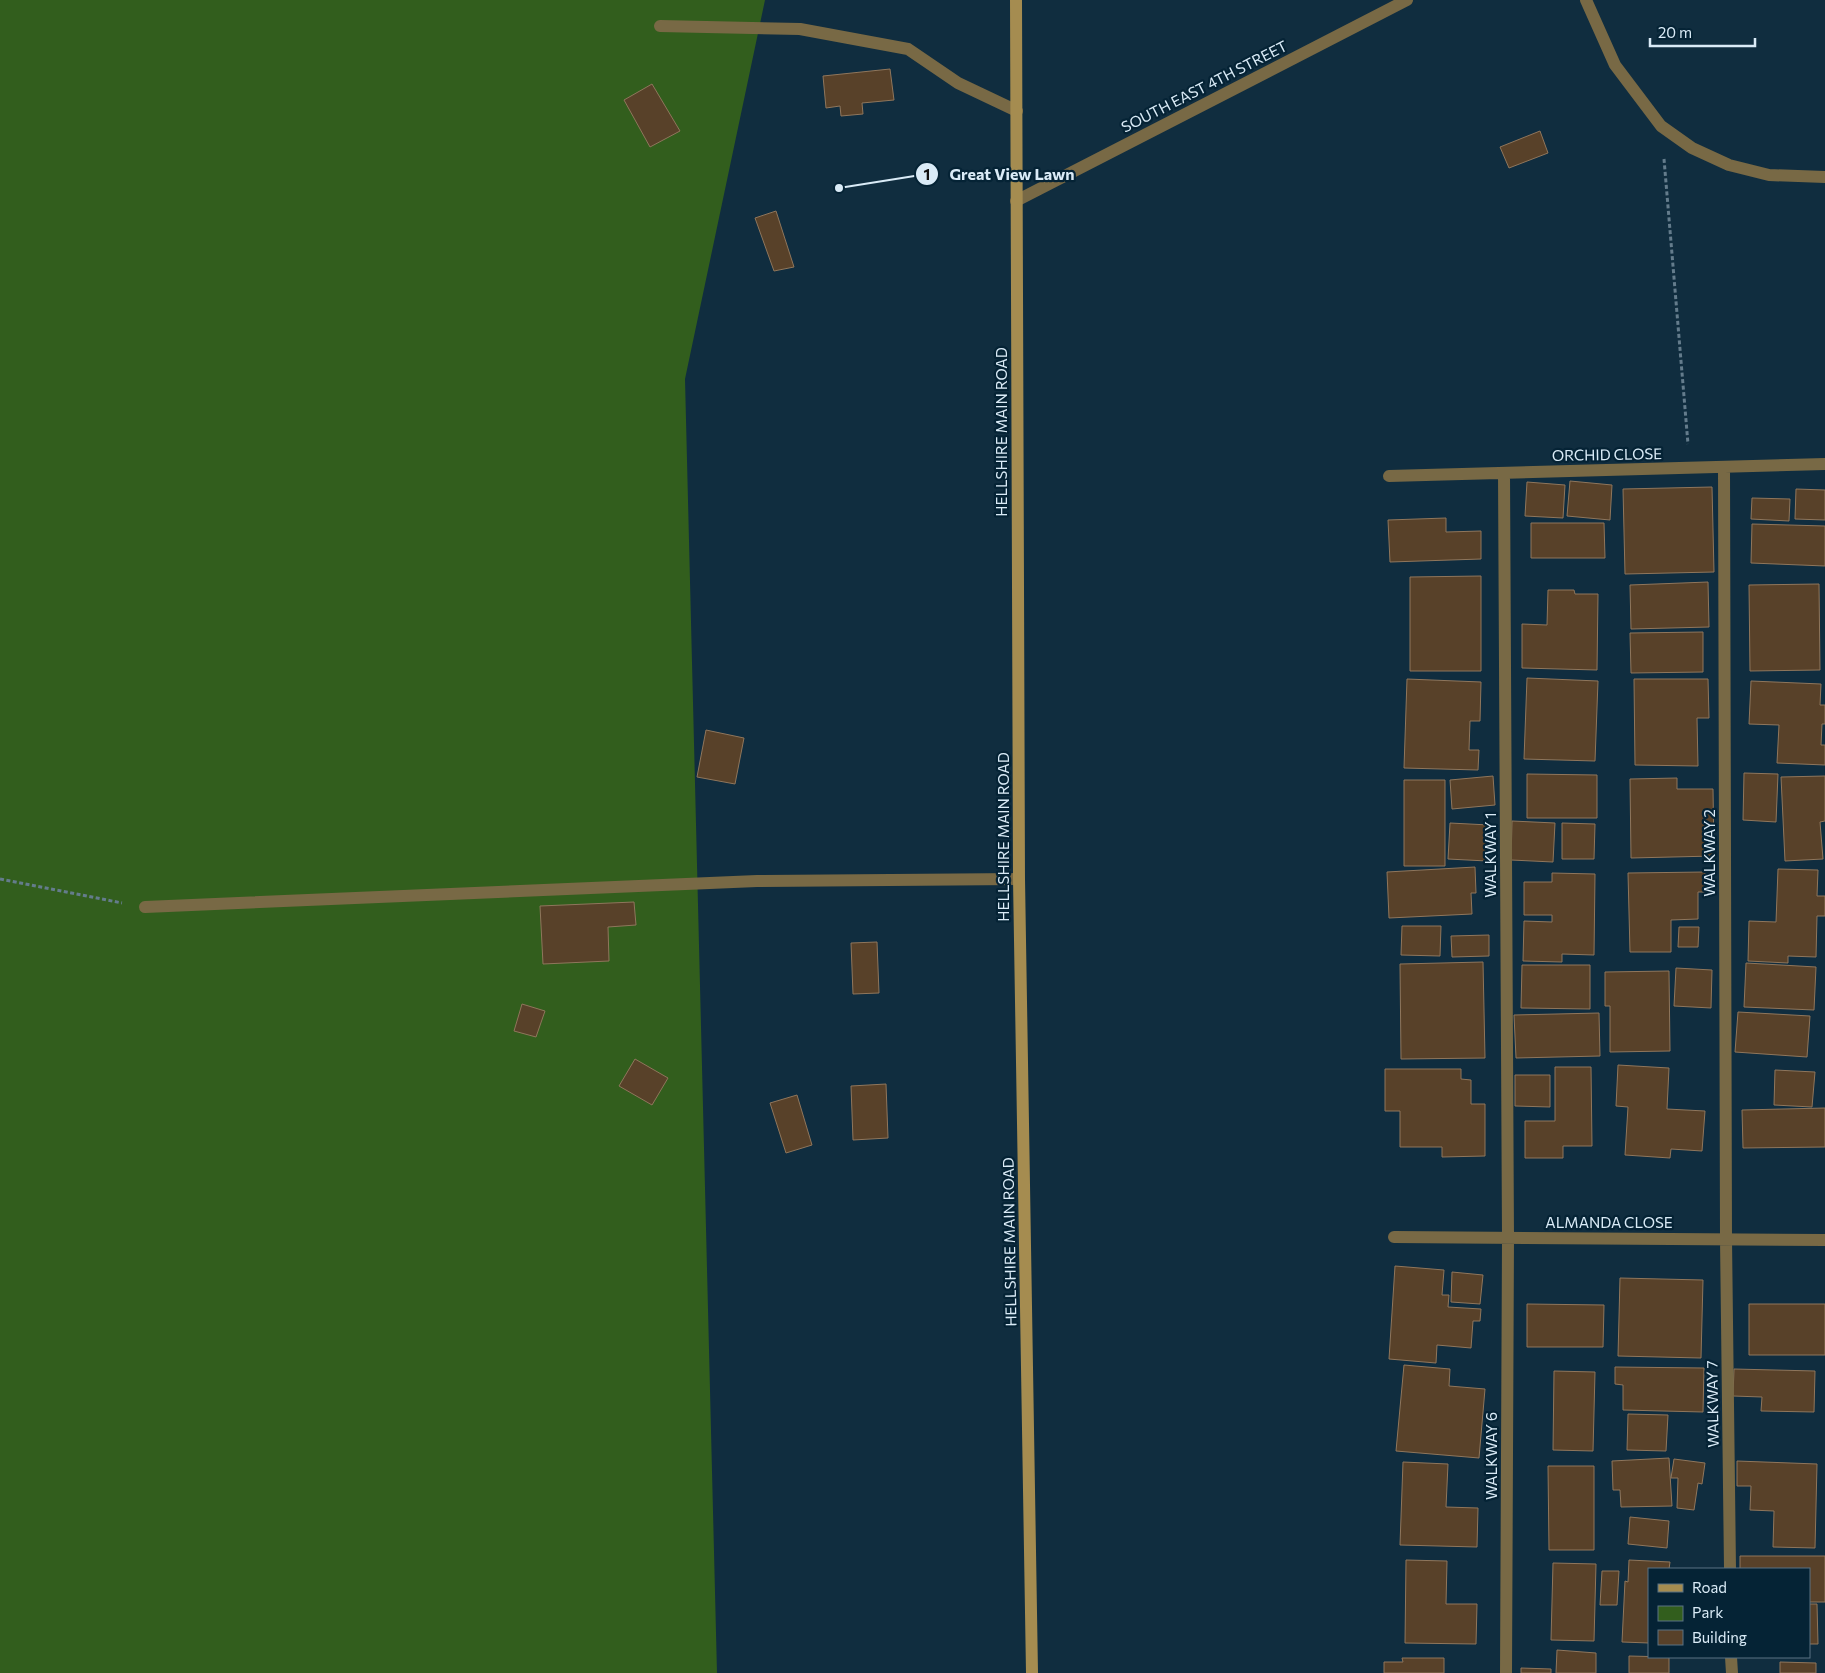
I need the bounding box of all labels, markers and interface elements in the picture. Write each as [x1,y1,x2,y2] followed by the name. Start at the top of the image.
[1650,15,1755,47] scale bar
[1658,23,1692,41] text: 20 m
[1118,36,1290,136] street label: SOUTH EAST 4TH STREET
[915,159,1085,190] callout: Great View Lawn
[949,164,1075,183] text: Great View Lawn
[924,165,930,183] text: 1
[992,347,1010,517] street label: HELLSHIRE MAIN ROAD
[1552,444,1662,464] street label: ORCHID CLOSE
[994,752,1012,922] street label: HELLSHIRE MAIN ROAD
[1700,809,1718,897] street label: WALKWAY 2
[1481,812,1499,898] street label: WALKWAY 1
[999,1157,1019,1327] street label: HELLSHIRE MAIN ROAD
[1545,1213,1673,1231] street label: ALMANDA CLOSE
[1702,1360,1722,1448] street label: WALKWAY 7
[1482,1412,1500,1500] street label: WALKWAY 6
[1648,1568,1810,1658] legend
[1692,1578,1727,1596] text: Road
[1692,1603,1723,1621] text: Park
[1692,1628,1747,1646] text: Building

